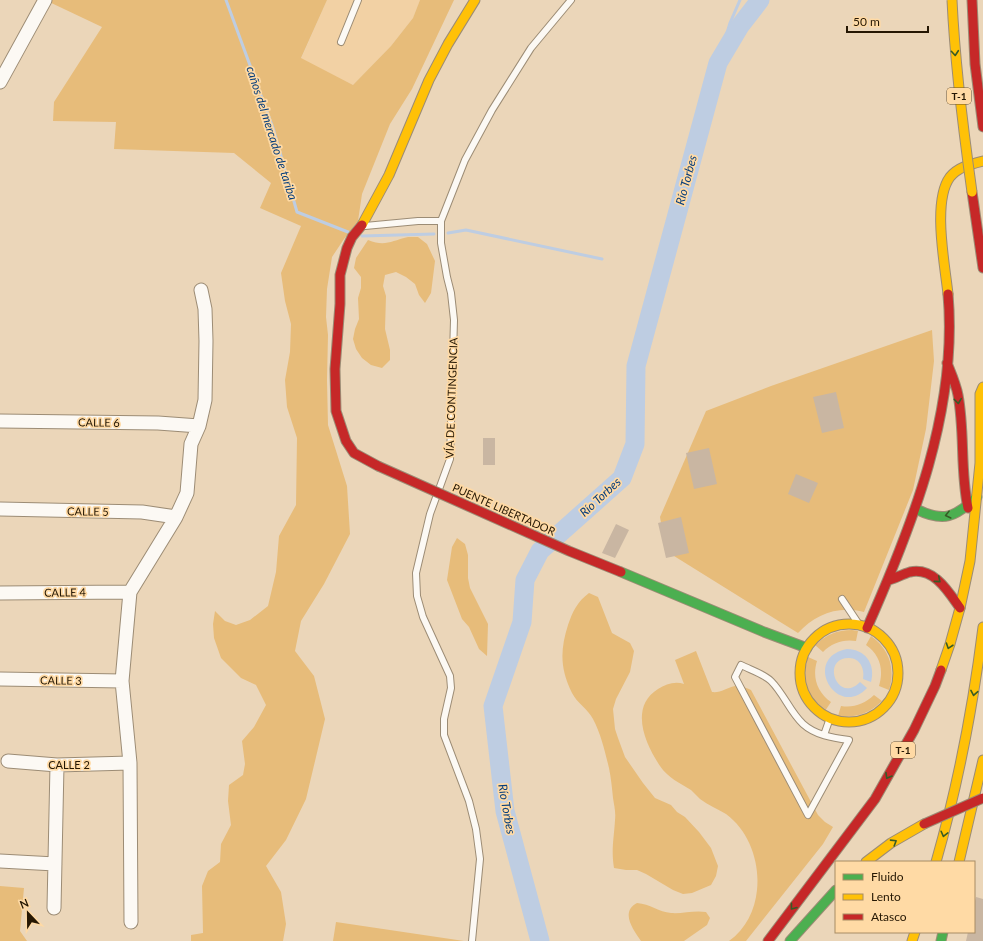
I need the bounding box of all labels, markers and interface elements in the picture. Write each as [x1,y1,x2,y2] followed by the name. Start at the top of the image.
[847,8,928,34] scale bar
[853,14,880,29] text: 50 m
[950,50,959,56] one-way arrow
[243,64,301,202] water label: caños del mercado de tariba
[947,88,971,104] road number: T-1
[672,153,700,206] water label: Río Torbes
[442,337,460,459] street label: VÍA DE CONTINGENCIA
[954,398,963,404] one-way arrow
[78,415,120,429] street label: CALLE 6
[576,474,624,520] water label: Río Torbes
[451,480,558,538] street label: PUENTE LIBERTADOR
[67,504,109,518] street label: CALLE 5
[945,510,952,519] one-way arrow
[933,576,940,583] one-way arrow
[44,585,87,599] street label: CALLE 4
[945,642,954,649] one-way arrow
[40,673,82,687] street label: CALLE 3
[970,690,979,696] one-way arrow
[891,742,915,758] road number: T-1
[48,758,90,771] street label: CALLE 2
[886,772,893,779] one-way arrow
[495,783,519,836] water label: Río Torbes
[940,831,948,837] one-way arrow
[890,839,897,846] one-way arrow
[835,861,975,933] legend
[871,869,904,884] text: Fluido
[871,889,901,904] text: Lento
[8,893,48,933] north arrow
[18,896,30,911] text: N
[791,903,798,910] one-way arrow
[871,909,907,924] text: Atasco

